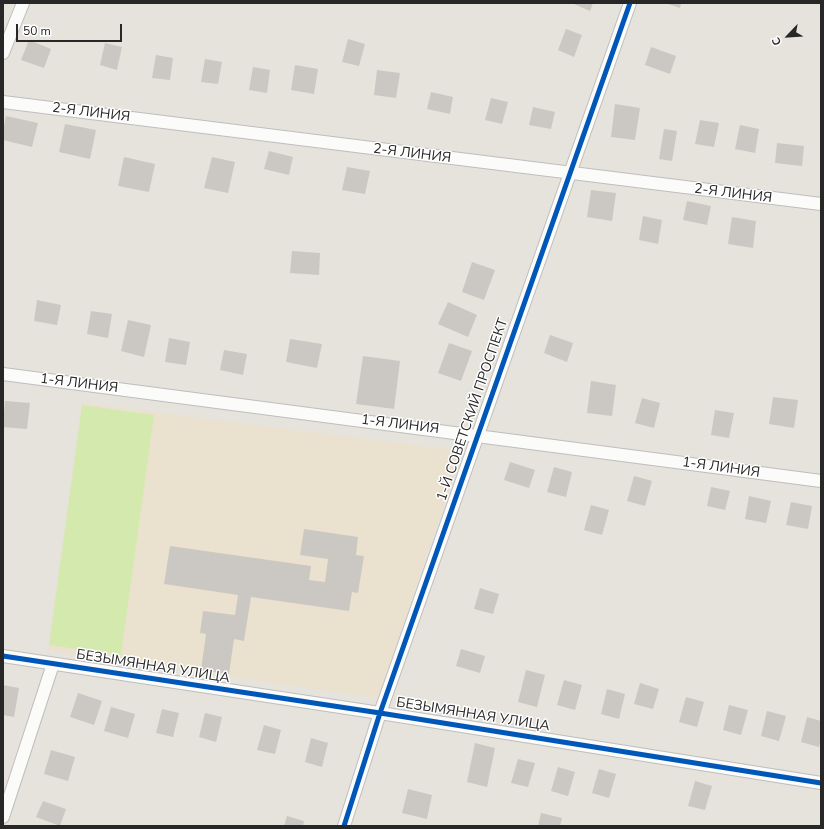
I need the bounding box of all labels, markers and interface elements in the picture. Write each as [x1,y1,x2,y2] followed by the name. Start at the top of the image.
[18,16,124,42] scale bar
[768,16,808,56] north arrow
[23,23,51,39] text: 50 m
[768,35,785,48] text: С
[51,100,131,126] street label: 2-Я ЛИНИЯ
[372,141,452,167] street label: 2-Я ЛИНИЯ
[693,181,773,207] street label: 2-Я ЛИНИЯ
[434,317,512,503] street label: 1-Й СОВЕТСКИЙ ПРОСПЕКТ
[39,371,119,397] street label: 1-Я ЛИНИЯ
[360,412,440,438] street label: 1-Я ЛИНИЯ
[681,454,761,482] street label: 1-Я ЛИНИЯ
[75,647,231,687] street label: БЕЗЫМЯННАЯ УЛИЦА
[395,695,551,735] street label: БЕЗЫМЯННАЯ УЛИЦА

